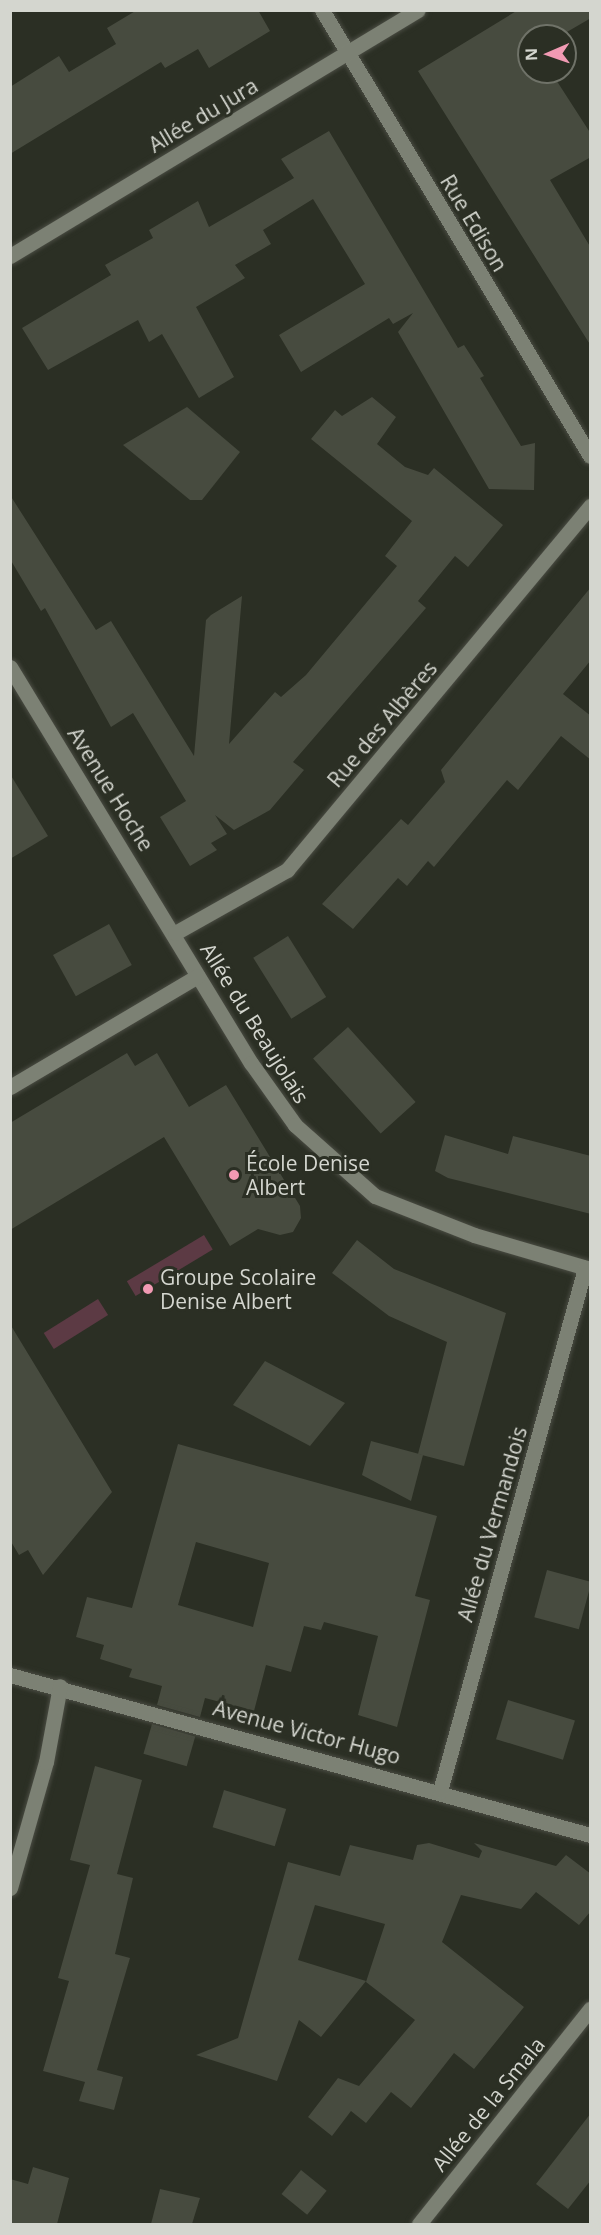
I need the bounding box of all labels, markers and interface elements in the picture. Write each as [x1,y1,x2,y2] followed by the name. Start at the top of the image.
[517,24,577,84] north arrow
[520,48,542,61] text: N
[144,73,262,157] street label: Allée du Jura
[435,170,513,276] street label: Rue Edison
[322,656,442,792] street label: Rue des Albères
[63,722,159,856] street label: Avenue Hoche
[196,938,314,1108] street label: Allée du Beaujolais
[246,1150,370,1200] place label: École Denise Albert
[227,1168,241,1182] marker: École Denise Albert
[160,1264,316,1314] place label: Groupe Scolaire Denise Albert
[141,1282,155,1296] marker: Groupe Scolaire Denise Albert
[452,1424,532,1624] street label: Allée du Vermandois
[211,1695,403,1769] street label: Avenue Victor Hugo
[426,2032,550,2176] street label: Allée de la Smala

